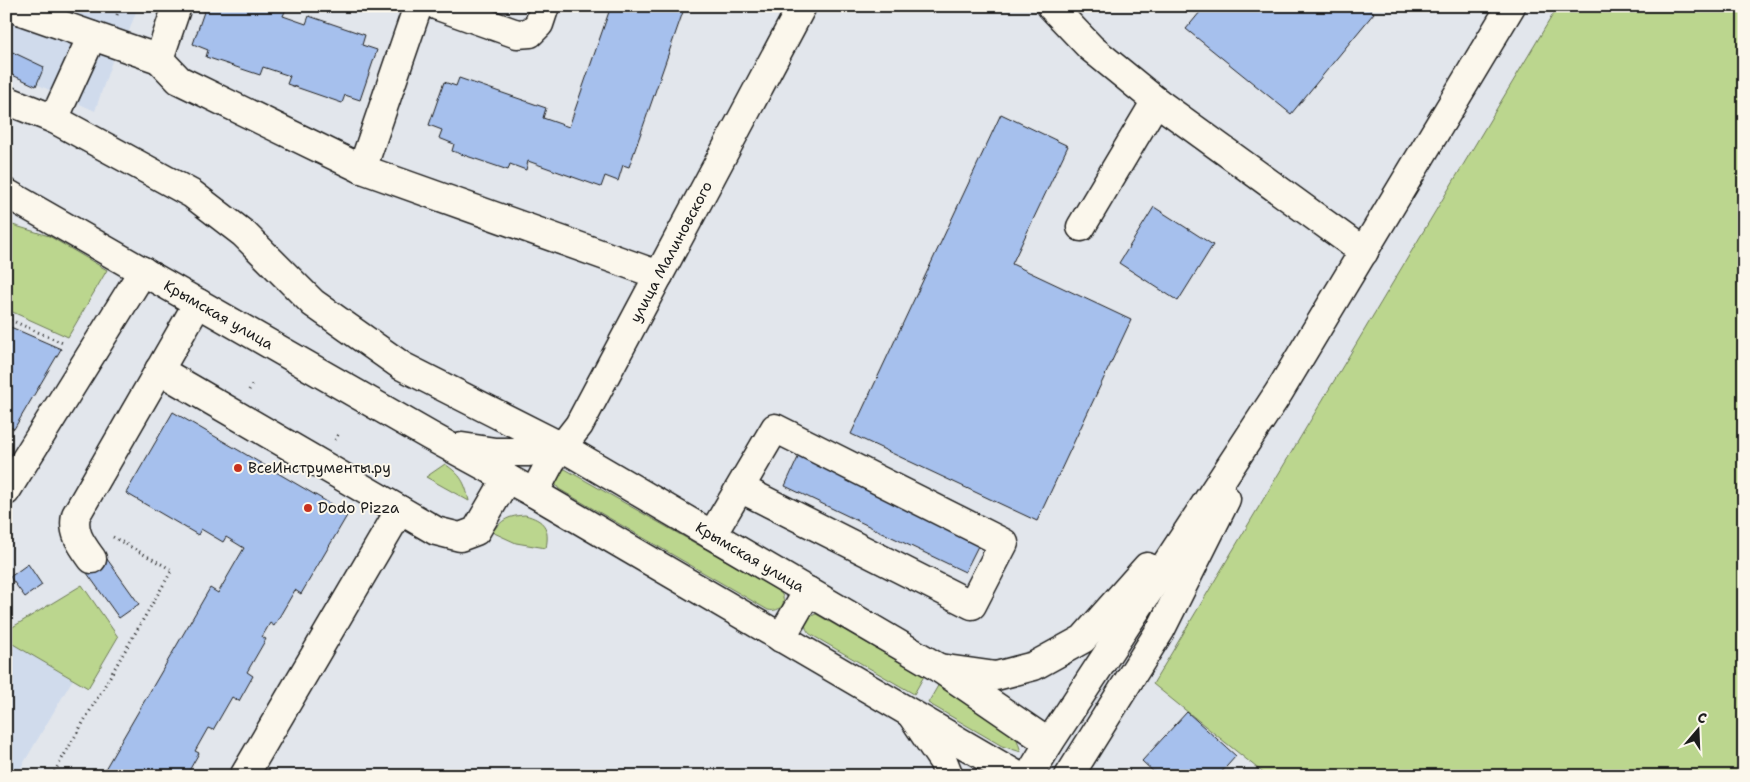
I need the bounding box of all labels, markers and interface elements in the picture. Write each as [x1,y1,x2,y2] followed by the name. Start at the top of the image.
[625,178,717,326] street label: улица Малиновского
[160,276,278,354] street label: Крымская улица
[248,458,391,478] place label: ВсеИнструменты.ру
[232,462,244,474] marker: ВсеИнструменты.ру
[318,498,400,518] place label: Dodo Pizza
[302,502,314,514] marker: Dodo Pizza
[692,517,809,597] street label: Крымская улица
[1672,704,1722,754] north arrow
[1695,708,1709,728] text: С

